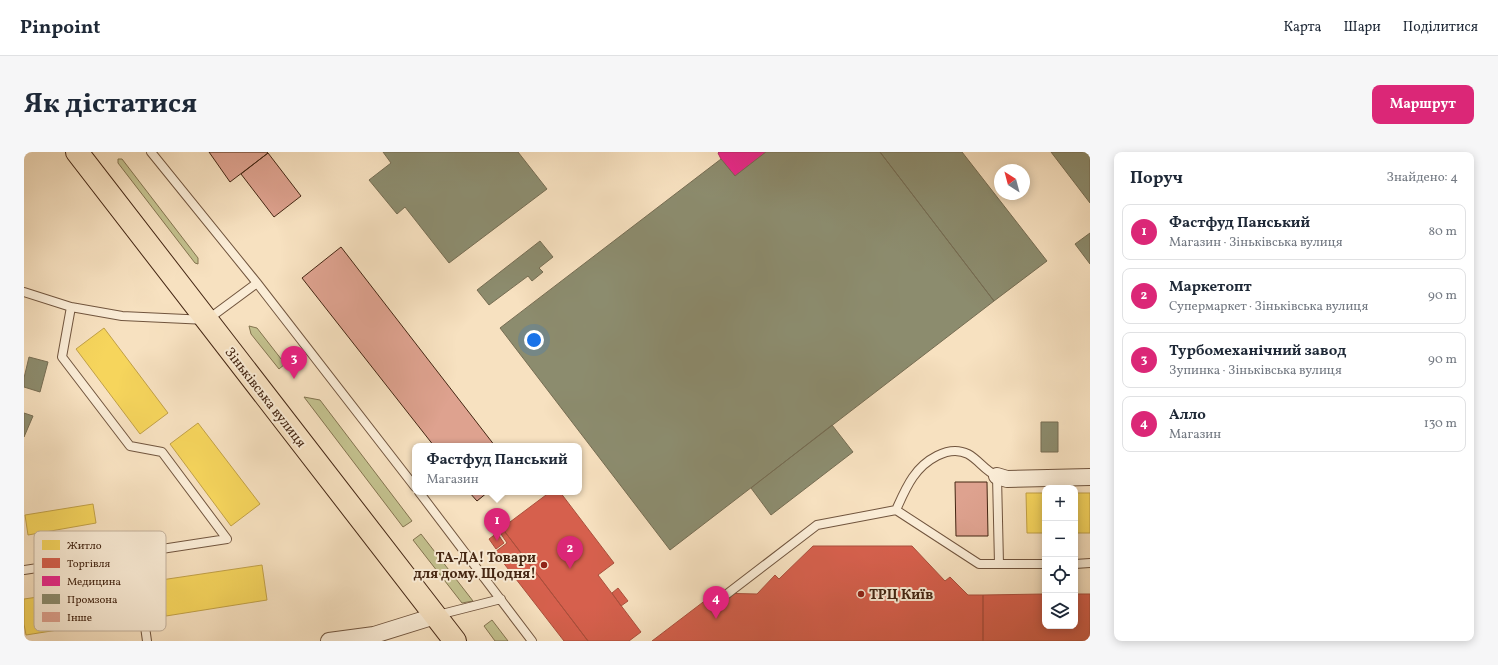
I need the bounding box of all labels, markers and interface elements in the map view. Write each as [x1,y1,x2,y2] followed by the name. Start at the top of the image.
[20,15,100,41] text: Pinpoint
[1284,18,1322,37] text: Карта
[1344,18,1381,37] text: Шари
[1403,18,1478,37] text: Поділитися
[24,85,197,124] text: Як дістатися
[1372,85,1474,124] button: Маршрут
[994,164,1030,200] north arrow
[1130,167,1183,190] text: Поруч
[1386,169,1458,187] text: Знайдено: 4
[1169,213,1310,234] text: Фастфуд Панський
[1141,223,1147,241] text: 1
[1428,223,1457,241] text: 80 m
[1169,234,1343,252] text: Магазин · Зіньківська вулиця
[1169,277,1252,298] text: Маркетопт
[1141,287,1147,305] text: 2
[1428,287,1457,305] text: 90 m
[1169,298,1368,316] text: Супермаркет · Зіньківська вулиця
[524,330,544,350] your location
[1169,341,1346,362] text: Турбомеханічний завод
[220,344,310,452] street label: Зіньківська вулиця
[281,346,307,379] pin: 3
[1141,351,1147,369] text: 3
[1428,351,1457,369] text: 90 m
[1169,362,1342,380] text: Зупинка · Зіньківська вулиця
[1169,405,1206,426] text: Алло
[1140,415,1148,433] text: 4
[1424,415,1457,433] text: 130 m
[1169,426,1221,444] text: Магазин
[412,443,582,495] popup
[426,450,568,471] text: Фастфуд Панський
[426,471,479,489] text: Магазин
[1042,485,1078,629] map controls
[1042,485,1078,521] button: +
[484,508,510,541] pin: 1
[1042,521,1078,557] button: −
[34,531,166,631] legend
[557,536,583,569] pin: 2
[67,539,102,554] text: Житло
[413,549,536,584] place label: ТА-ДА! Товари для дому. Щодня!
[67,557,111,572] text: Торгівля
[1042,557,1078,593] button: locate
[539,560,549,570] marker: ТА-ДА! Товари для дому. Щодня!
[67,575,121,590] text: Медицина
[703,586,729,619] pin: 4
[869,586,933,605] place label: ТРЦ Київ
[856,589,866,599] marker: ТРЦ Київ
[67,593,118,608] text: Промзона
[1042,593,1078,629] button: layers
[67,611,92,626] text: Інше

